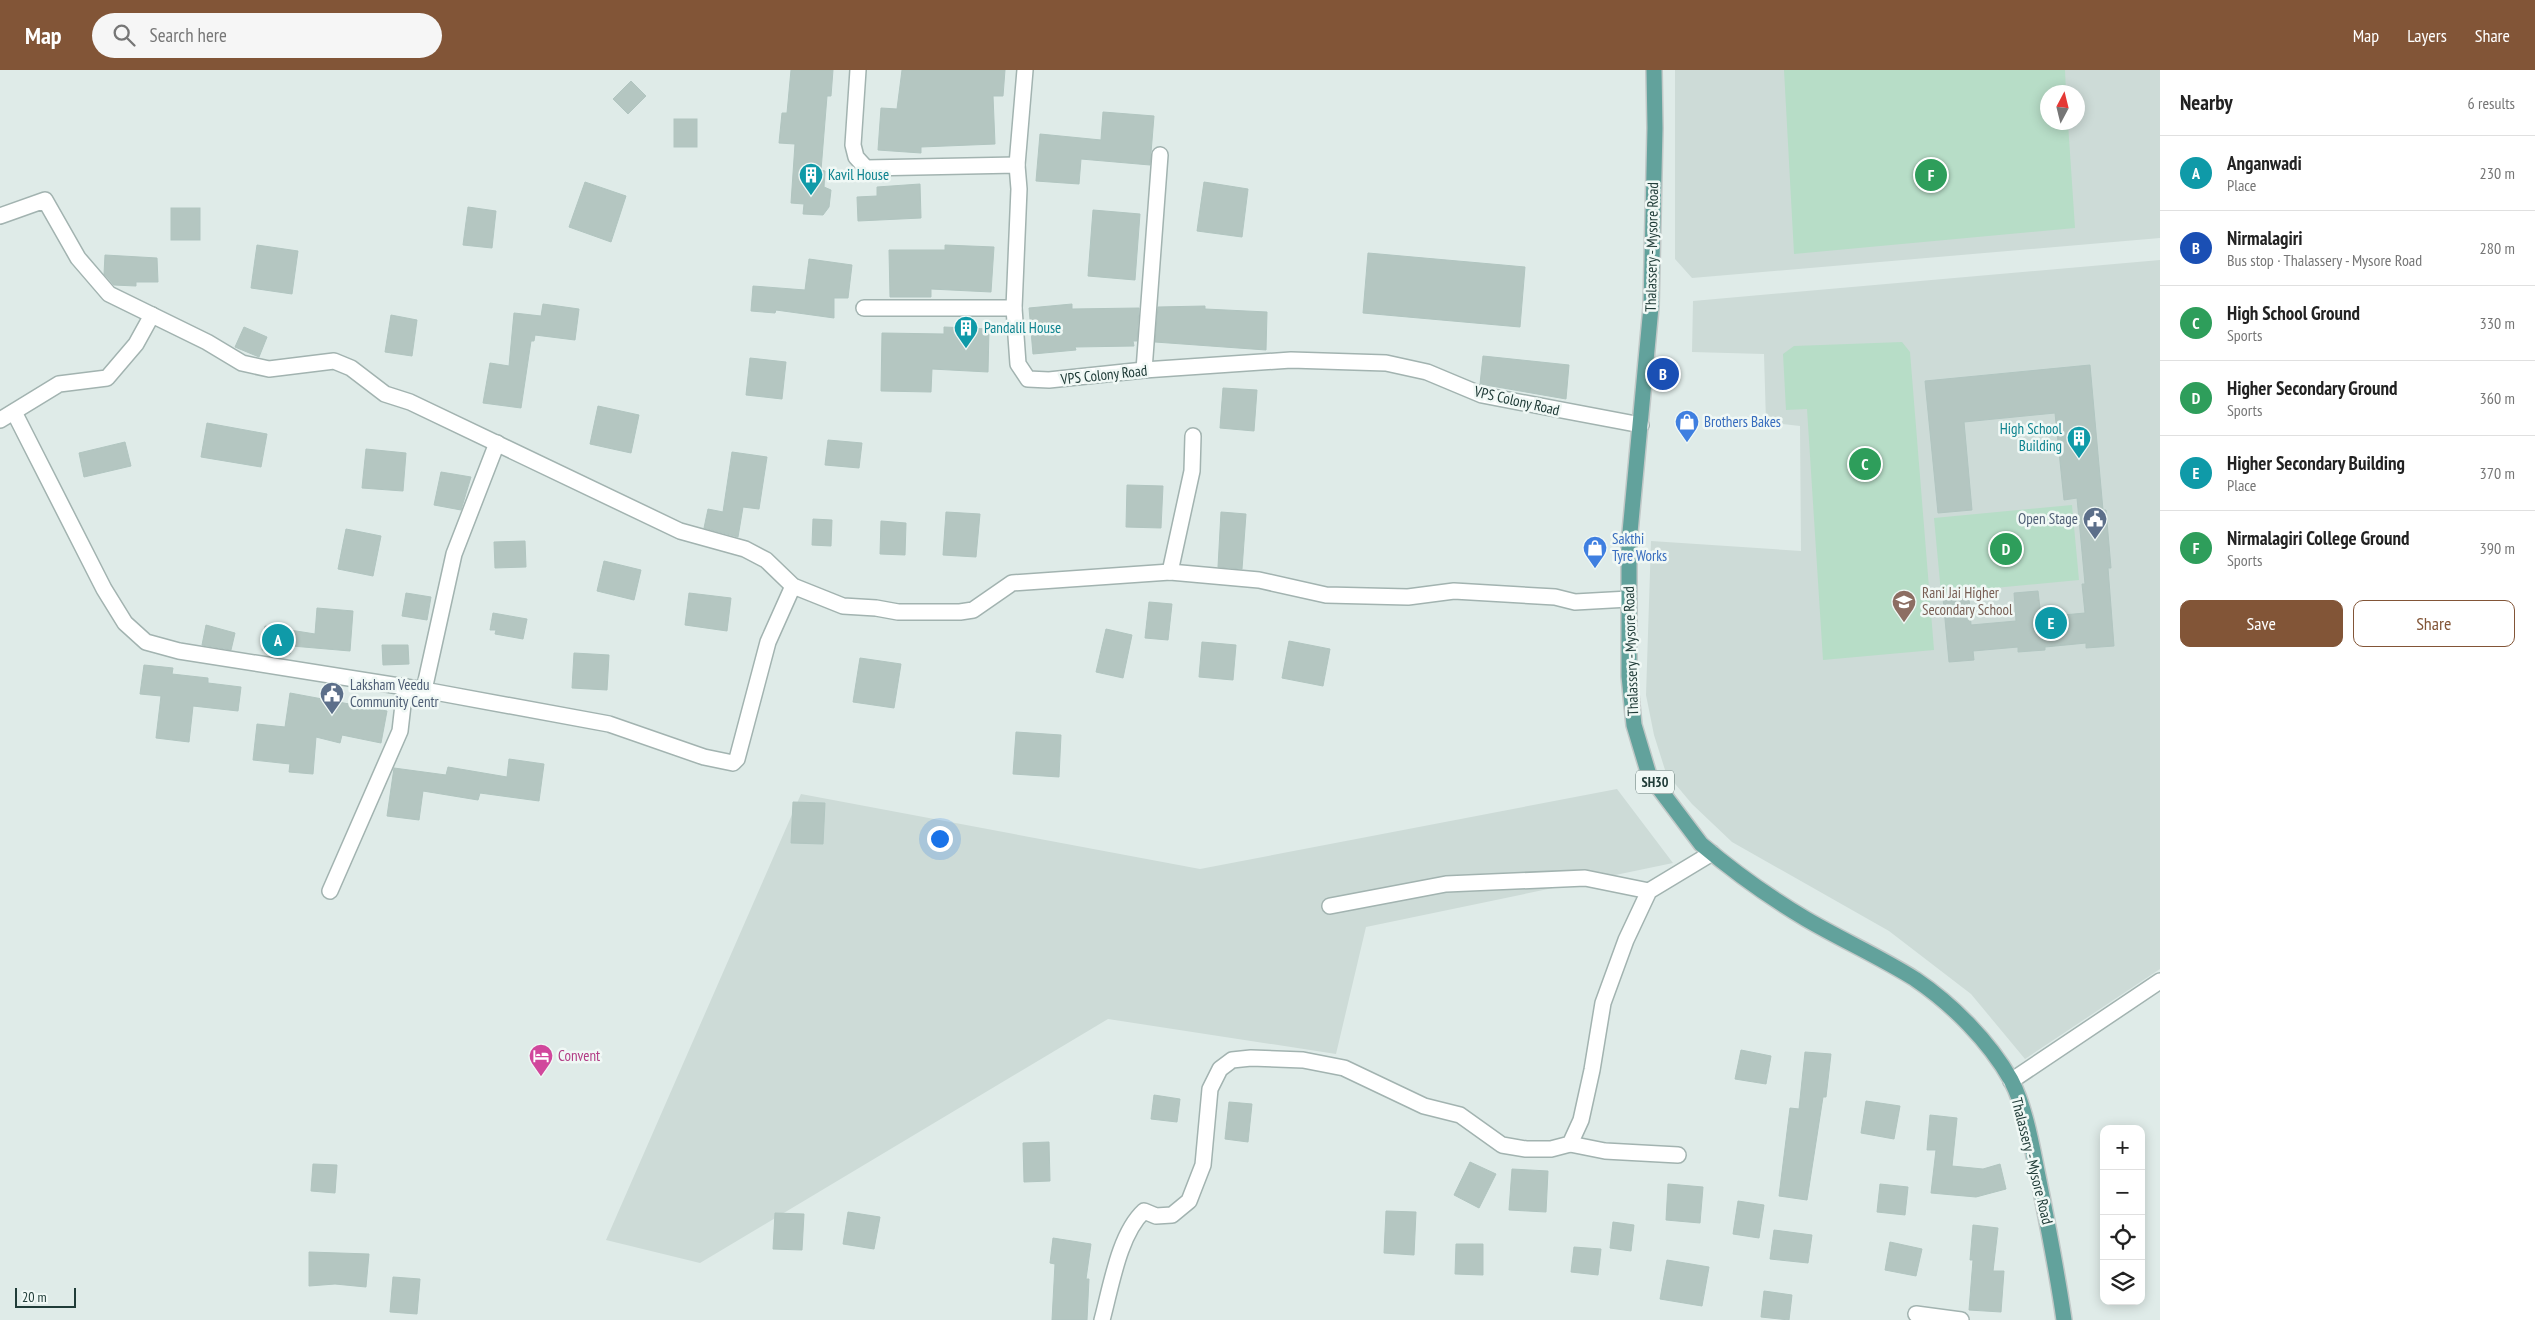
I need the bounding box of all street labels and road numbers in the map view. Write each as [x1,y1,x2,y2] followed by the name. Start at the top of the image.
[1641,182,1662,312] street label: Thalassery - Mysore Road
[1059,361,1148,389] street label: VPS Colony Road
[1472,381,1562,420] street label: VPS Colony Road
[1619,586,1642,716] street label: Thalassery - Mysore Road
[1636,770,1674,794] road number: SH30
[2008,1096,2057,1226] street label: Thalassery - Mysore Road

